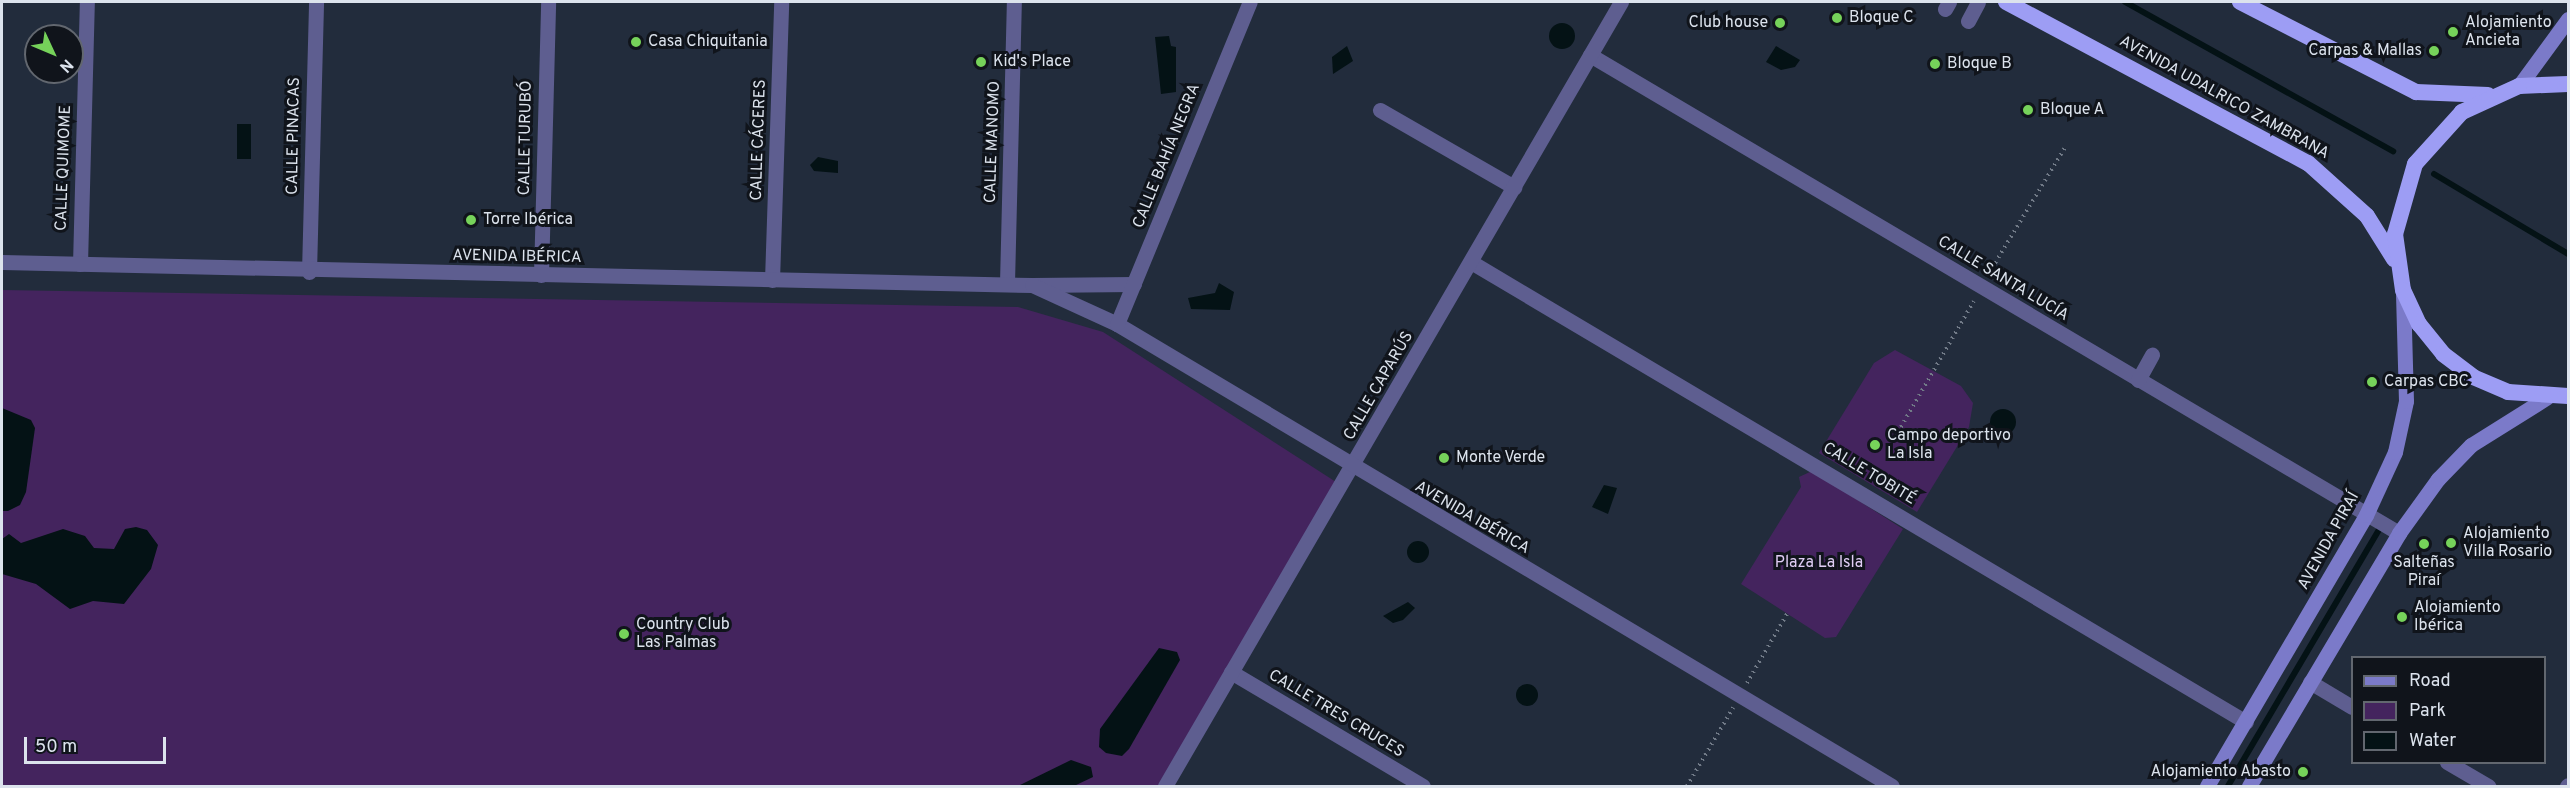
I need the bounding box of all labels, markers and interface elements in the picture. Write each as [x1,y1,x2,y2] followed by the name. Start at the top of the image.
[1849,8,1914,28] place label: Bloque C
[1830,11,1844,25] marker: Bloque C
[1689,13,1768,33] place label: Club house
[2465,13,2552,51] place label: Alojamiento Ancieta
[1773,16,1787,30] marker: Club house
[24,24,84,84] north arrow
[2446,25,2460,39] marker: Alojamiento Ancieta
[648,32,768,52] place label: Casa Chiquitania
[2115,32,2333,164] street label: AVENIDA UDALRICO ZAMBRANA
[629,35,643,49] marker: Casa Chiquitania
[2308,41,2422,61] place label: Carpas & Mallas
[2427,44,2441,58] marker: Carpas & Mallas
[993,52,1071,72] place label: Kid's Place
[54,54,77,76] text: N
[1947,54,2012,74] place label: Bloque B
[974,55,988,69] marker: Kid's Place
[1928,57,1942,71] marker: Bloque B
[283,77,305,195] street label: CALLE PINACAS
[747,79,771,201] street label: CALLE CÁCERES
[515,80,537,196] street label: CALLE TURUBÓ
[981,81,1005,203] street label: CALLE MANOMO
[1129,81,1205,231] street label: CALLE BAHÍA NEGRA
[2040,100,2105,120] place label: Bloque A
[2021,103,2035,117] marker: Bloque A
[52,105,76,231] street label: CALLE QUIMOME
[483,210,573,230] place label: Torre Ibérica
[464,213,478,227] marker: Torre Ibérica
[1934,232,2072,326] street label: CALLE SANTA LUCÍA
[452,246,582,268] street label: AVENIDA IBÉRICA
[1340,328,1418,444] street label: CALLE CAPARÚS
[2384,372,2469,392] place label: Carpas CBC
[2365,375,2379,389] marker: Carpas CBC
[1887,426,2011,464] place label: Campo deportivo La Isla
[1868,438,1882,452] marker: Campo deportivo La Isla
[1819,439,1919,509] street label: CALLE TOBITÉ
[1456,448,1546,468] place label: Monte Verde
[1437,451,1451,465] marker: Monte Verde
[1411,477,1533,559] street label: AVENIDA IBÉRICA
[2294,488,2364,594] street label: AVENIDA PIRAÍ
[2463,524,2552,562] place label: Alojamiento Villa Rosario
[2444,536,2458,550] marker: Alojamiento Villa Rosario
[2417,537,2431,551] marker: Salteñas Piraí
[1775,553,1863,573] park label: Plaza La Isla
[2393,553,2455,591] place label: Salteñas Piraí
[2414,598,2501,636] place label: Alojamiento Ibérica
[2395,610,2409,624] marker: Alojamiento Ibérica
[636,615,730,653] place label: Country Club Las Palmas
[617,627,631,641] marker: Country Club Las Palmas
[2351,656,2546,764] legend
[1264,666,1408,762] street label: CALLE TRES CRUCES
[2409,670,2451,693] text: Road
[2409,700,2446,723] text: Park
[27,725,170,763] scale bar
[2409,730,2456,753] text: Water
[35,736,77,759] text: 50 m
[2150,762,2291,782] place label: Alojamiento Abasto
[2296,765,2310,779] marker: Alojamiento Abasto

